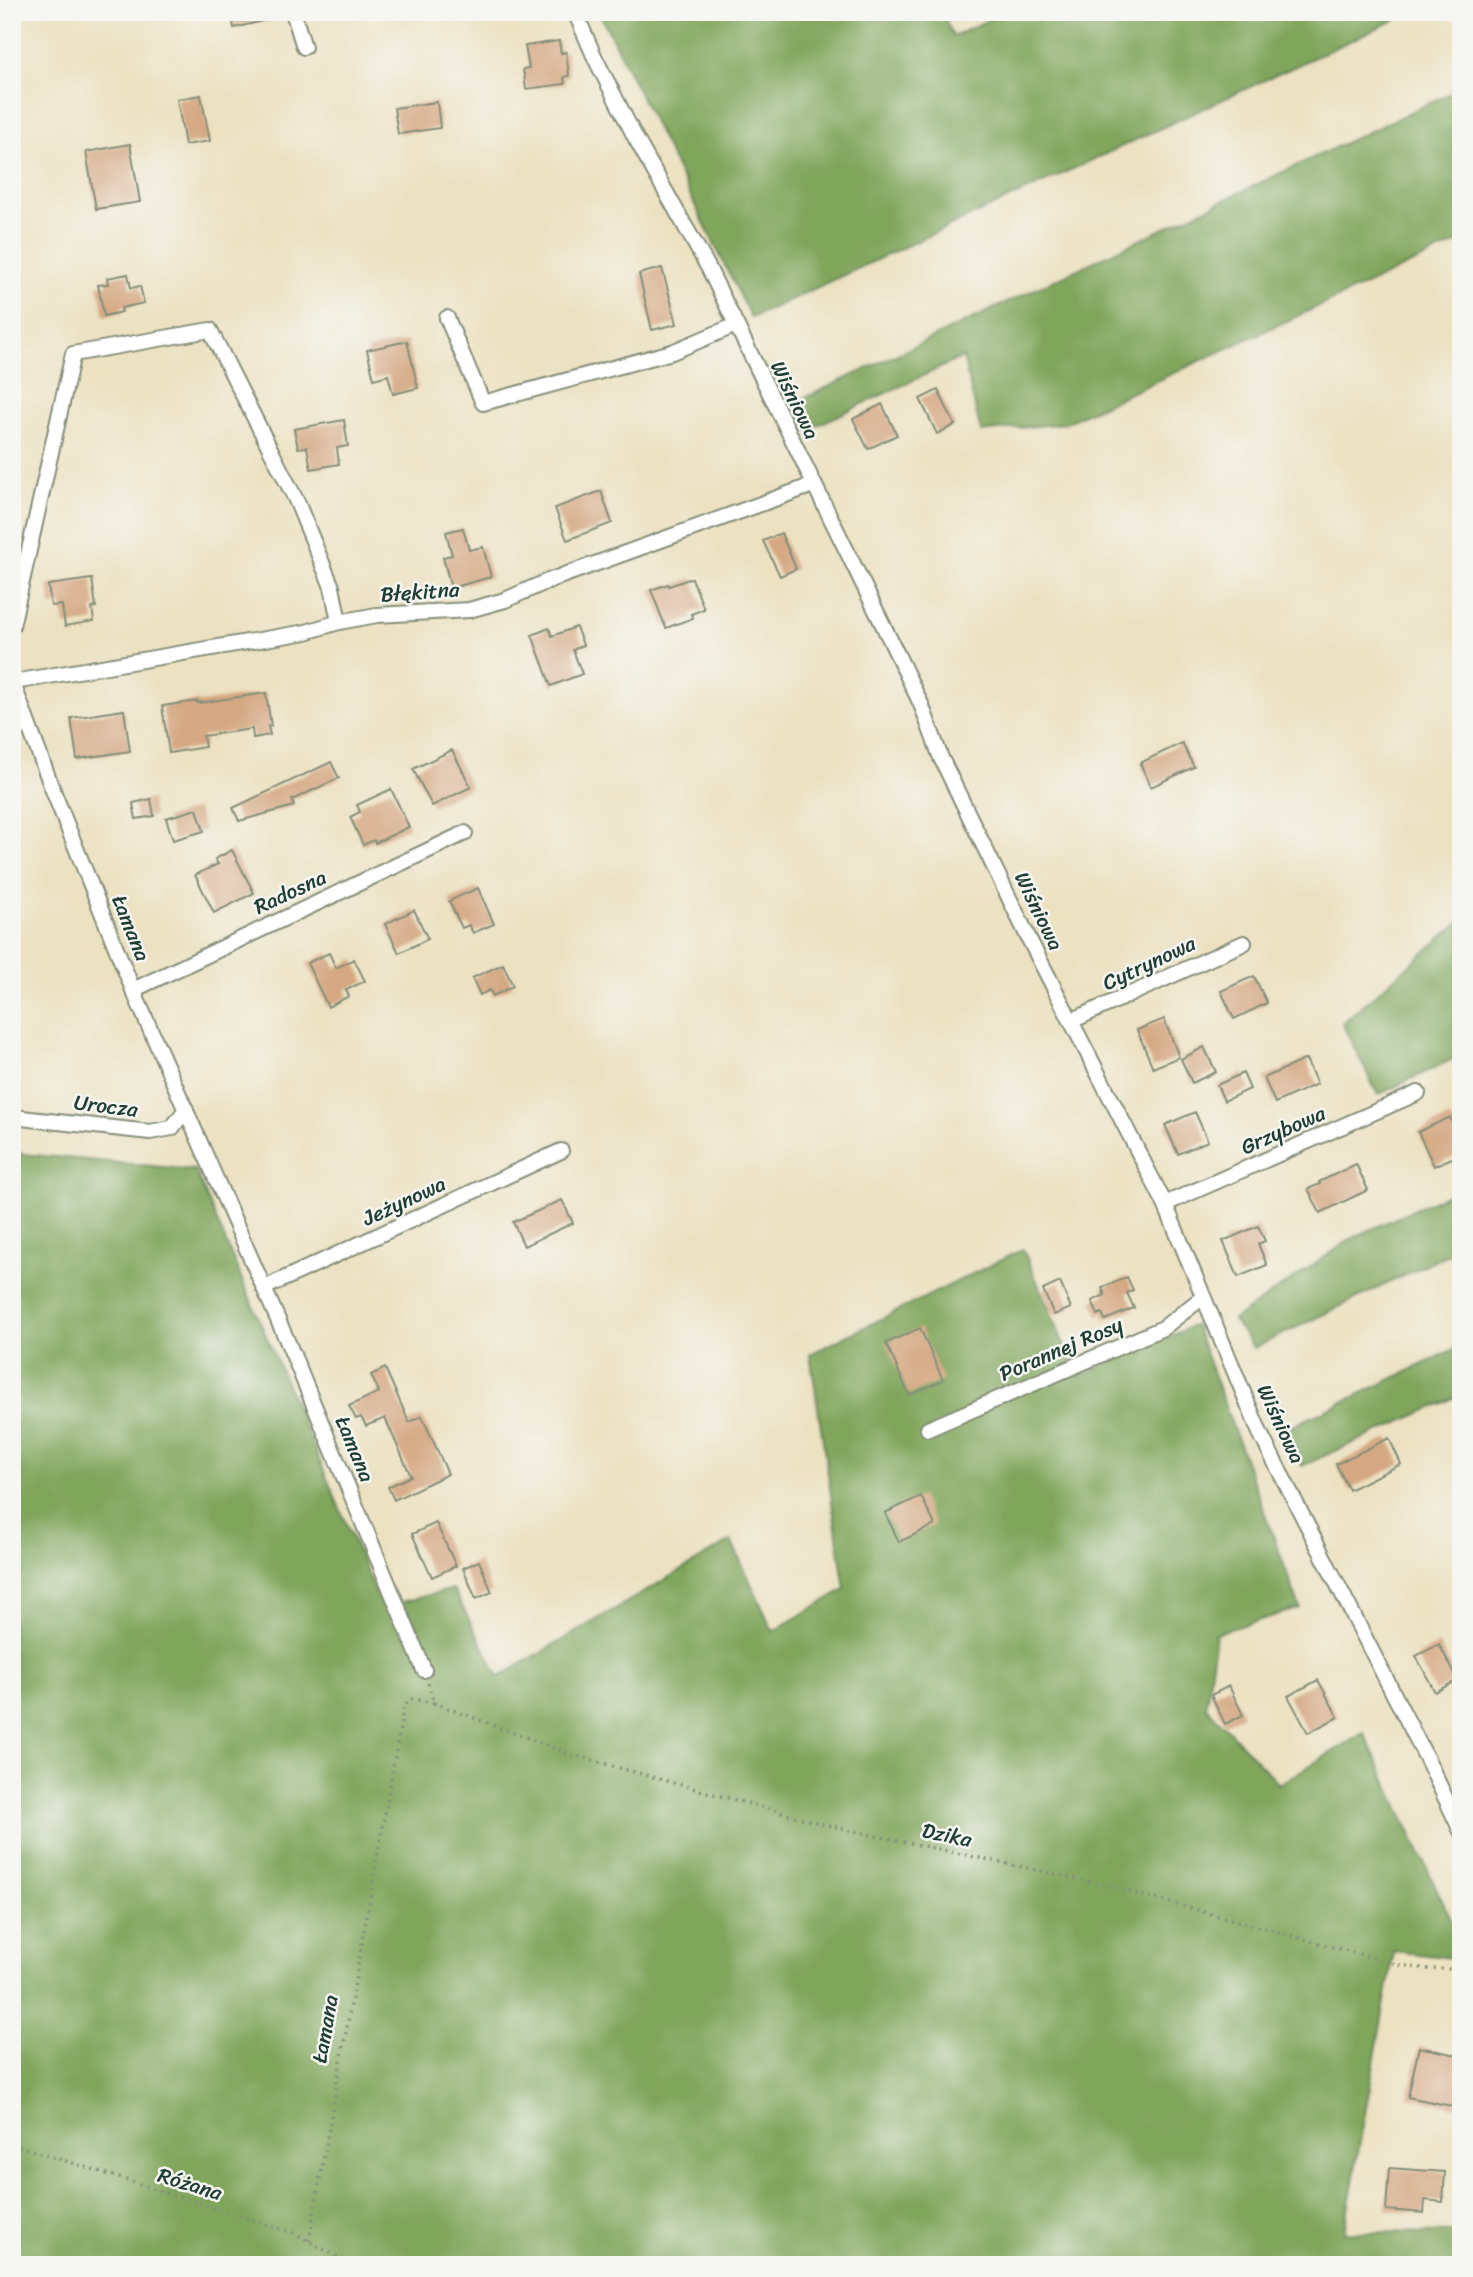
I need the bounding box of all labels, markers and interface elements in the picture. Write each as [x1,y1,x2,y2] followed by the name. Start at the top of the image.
[759,354,831,447] street label: Wiśniowa
[379,570,461,614] street label: Błękitna
[247,858,333,925] street label: Radosna
[1003,865,1075,958] street label: Wiśniowa
[101,889,162,967] street label: Łamana
[1096,925,1203,1001] street label: Cytrynowa
[72,1083,141,1129] street label: Urocza
[1234,1094,1332,1166] street label: Grzybowa
[355,1165,453,1237] street label: Jeżynowa
[993,1306,1129,1392] street label: Porannej Rosy
[1246,1378,1316,1471] street label: Wiśniowa
[324,1410,386,1488] street label: Łamana
[919,1811,976,1859] street label: Dzika
[300,1991,350,2066] street label: Łamana
[153,2156,227,2212] street label: Różana

